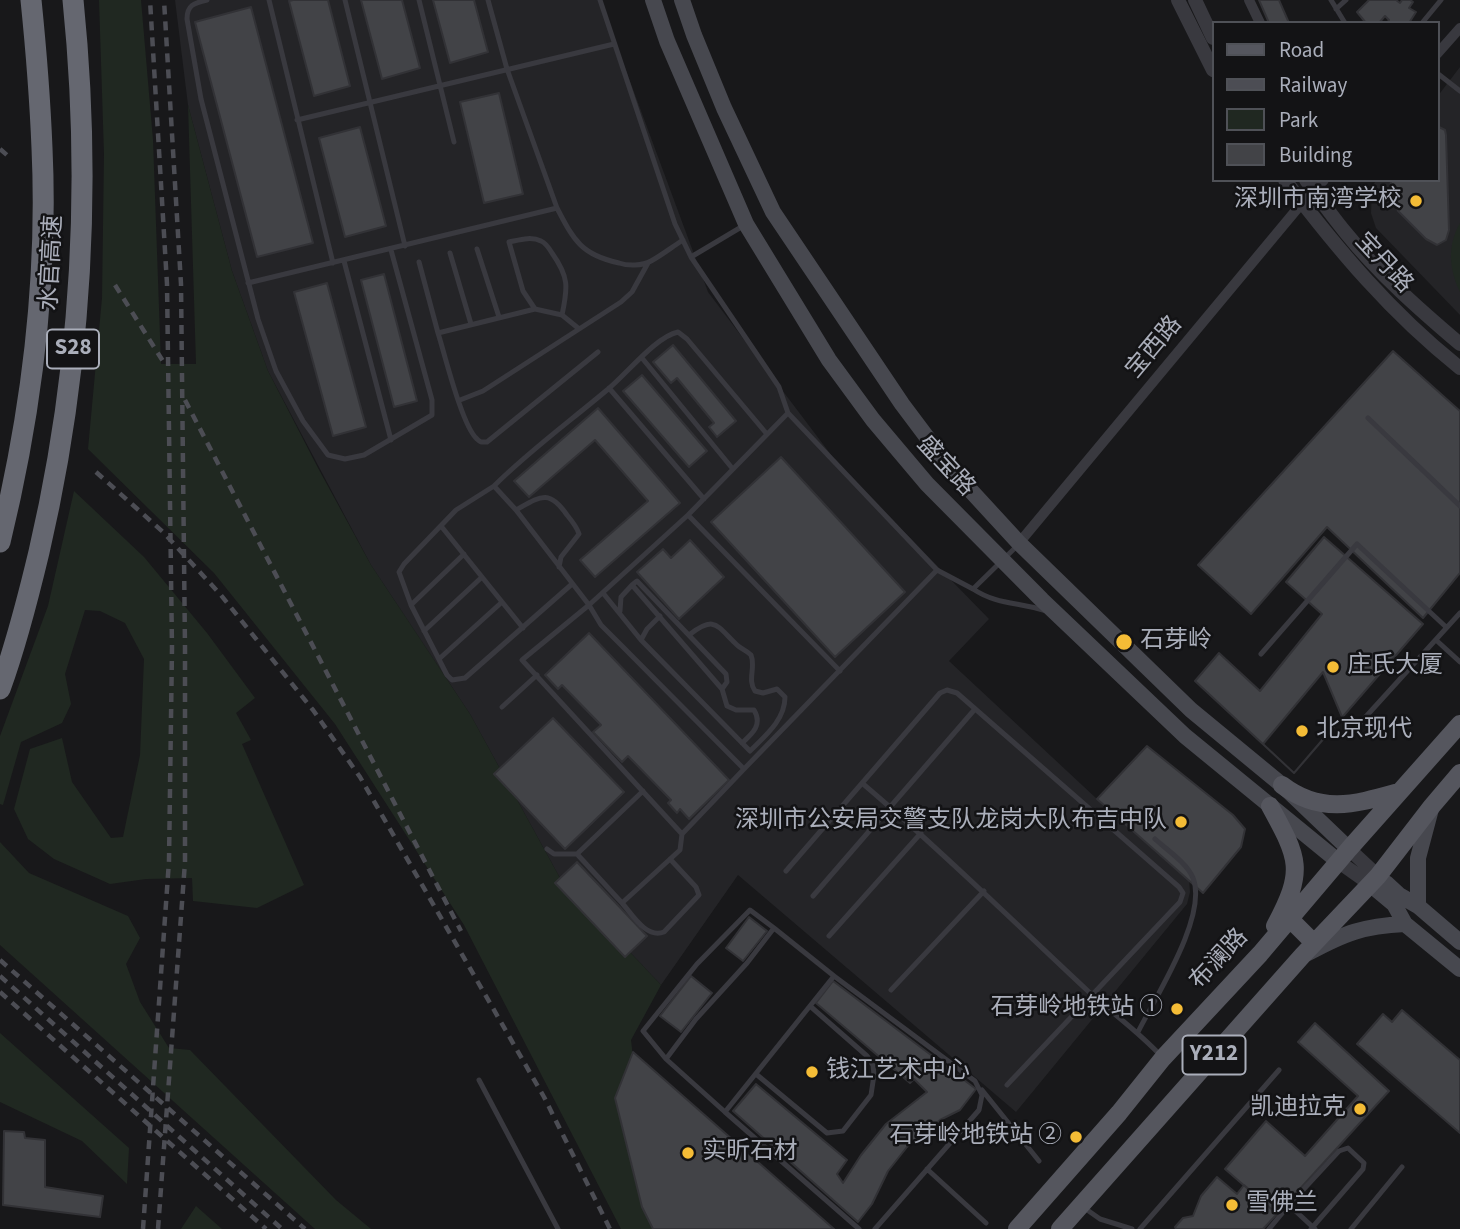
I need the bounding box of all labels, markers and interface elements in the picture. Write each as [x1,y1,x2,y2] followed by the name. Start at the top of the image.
[1212,21,1439,182] legend
[1279,35,1324,65] text: Road
[1279,70,1347,100] text: Railway
[1279,105,1318,135] text: Park
[1279,140,1352,170] text: Building
[1234,187,1402,215] place label: 深圳市南湾学校
[1408,193,1424,209] marker: 深圳市南湾学校
[36,214,70,312] street label: 水官高速
[1348,228,1418,300] street label: 宝丹路
[1121,311,1189,385] street label: 宝西路
[47,330,99,368] road number: S28
[910,431,980,503] street label: 盛宝路
[1140,628,1212,656] place label: 石芽岭
[1114,632,1134,652] marker: 石芽岭
[1347,653,1443,681] place label: 庄氏大厦
[1325,659,1341,675] marker: 庄氏大厦
[1316,717,1412,745] place label: 北京现代
[1294,723,1310,739] marker: 北京现代
[735,808,1167,836] place label: 深圳市公安局交警支队龙岗大队布吉中队
[1173,814,1189,830] marker: 深圳市公安局交警支队龙岗大队布吉中队
[1185,924,1255,996] street label: 布澜路
[990,995,1163,1023] place label: 石芽岭地铁站 ①
[1169,1001,1185,1017] marker: 石芽岭地铁站 ①
[1182,1036,1246,1074] road number: Y212
[826,1058,970,1086] place label: 钱江艺术中心
[804,1064,820,1080] marker: 钱江艺术中心
[1250,1095,1346,1123] place label: 凯迪拉克
[1352,1101,1368,1117] marker: 凯迪拉克
[889,1123,1062,1151] place label: 石芽岭地铁站 ②
[1068,1129,1084,1145] marker: 石芽岭地铁站 ②
[702,1139,798,1167] place label: 实昕石材
[680,1145,696,1161] marker: 实昕石材
[1246,1191,1318,1219] place label: 雪佛兰
[1224,1197,1240,1213] marker: 雪佛兰

